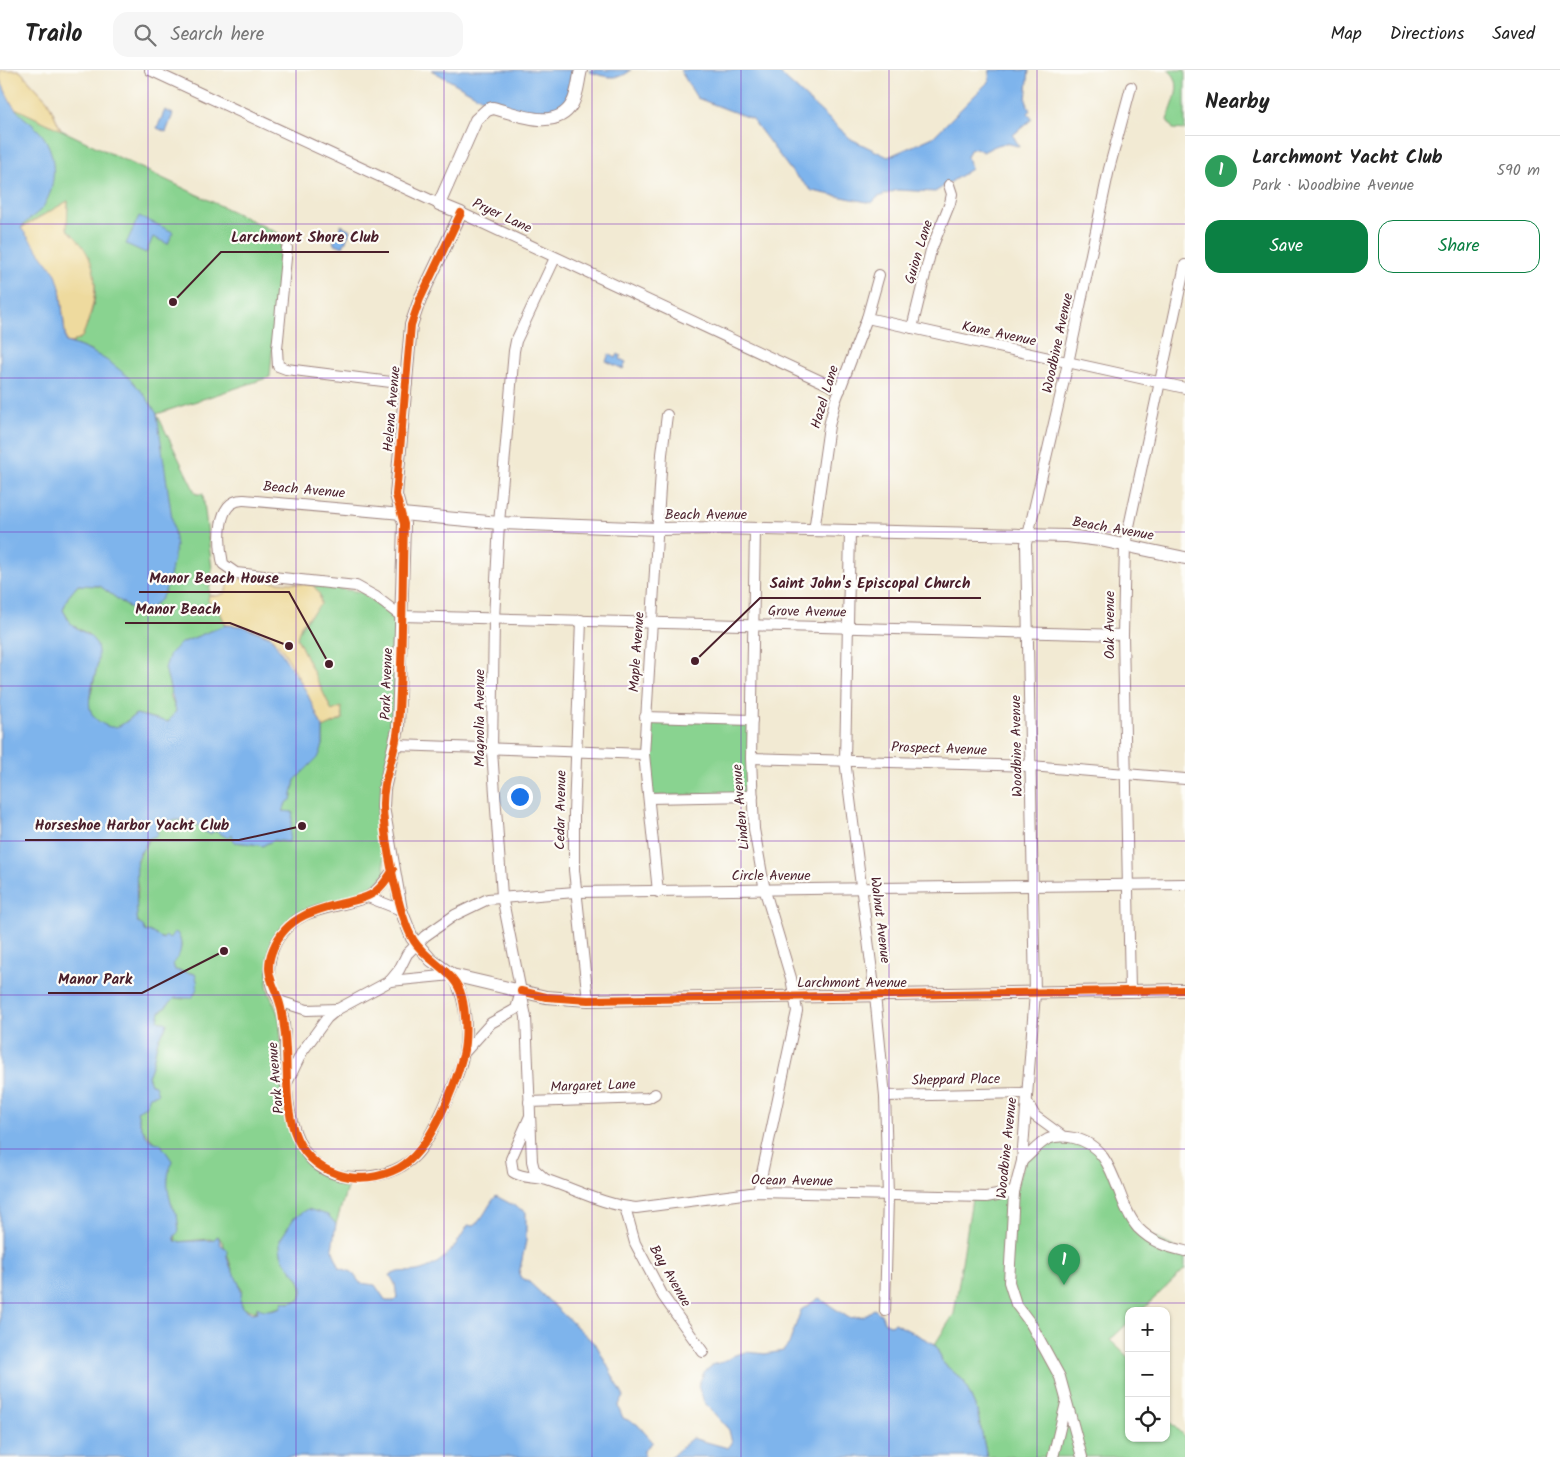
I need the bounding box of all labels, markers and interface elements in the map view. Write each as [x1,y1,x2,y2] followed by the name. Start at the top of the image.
[113,12,463,57] search box
[25,15,83,54] text: Trailo
[171,20,264,50] text: Search here
[1330,20,1362,49] text: Map
[1390,20,1464,49] text: Directions
[1492,20,1535,49] text: Saved
[131,21,159,49] icon: search
[1205,86,1270,119] text: Nearby
[1252,143,1443,173] text: Larchmont Yacht Club
[1219,158,1223,183] text: 1
[1496,158,1540,183] text: 590 m
[1252,173,1414,198] text: Park · Woodbine Avenue
[469,193,536,240] street label: Pryer Lane
[899,217,939,287] street label: Guion Lane
[1205,220,1368,273] button: Save
[1378,220,1540,273] button: Share
[221,222,389,252] callout: Larchmont Shore Club
[231,226,380,250] text: Larchmont Shore Club
[1037,290,1079,395] street label: Woodbine Avenue
[960,315,1039,353] street label: Kane Avenue
[805,362,845,431] street label: Hazel Lane
[377,364,407,453] street label: Helena Avenue
[262,475,347,505] street label: Beach Avenue
[665,504,748,526] street label: Beach Avenue
[1071,511,1156,547] street label: Beach Avenue
[139,562,289,592] callout: Manor Beach House
[149,567,279,591] text: Manor Beach House
[760,568,981,598] callout: Saint John's Episcopal Church
[770,572,970,596] text: Saint John's Episcopal Church
[1099,590,1121,659] street label: Oak Avenue
[125,593,230,623] callout: Manor Beach
[135,598,221,622] text: Manor Beach
[768,600,847,624] street label: Grove Avenue
[623,610,651,693] street label: Maple Avenue
[375,647,399,720] street label: Park Avenue
[469,668,491,767] street label: Magnolia Avenue
[1005,694,1029,797] street label: Woodbine Avenue
[891,736,988,762] street label: Prospect Avenue
[726,763,756,851] street label: Linden Avenue
[549,769,573,850] street label: Cedar Avenue
[507,784,533,810] your location
[25,810,239,840] callout: Horseshoe Harbor Yacht Club
[35,814,230,838] text: Horseshoe Harbor Yacht Club
[731,865,811,887] street label: Circle Avenue
[864,875,896,965] street label: Walnut Avenue
[48,963,142,993] callout: Manor Park
[58,968,133,992] text: Manor Park
[797,972,908,994] street label: Larchmont Avenue
[262,1040,290,1115] street label: Park Avenue
[912,1068,1001,1092] street label: Sheppard Place
[550,1073,637,1098] street label: Margaret Lane
[991,1095,1023,1200] street label: Woodbine Avenue
[751,1169,834,1193] street label: Ocean Avenue
[643,1241,697,1312] street label: Bay Avenue
[1048,1244,1080,1285] pin: 1
[1125,1307,1170,1442] map controls
[1125,1307,1170,1352] button: +
[1125,1352,1170,1397] button: −
[1125,1397,1170,1442] button: locate

